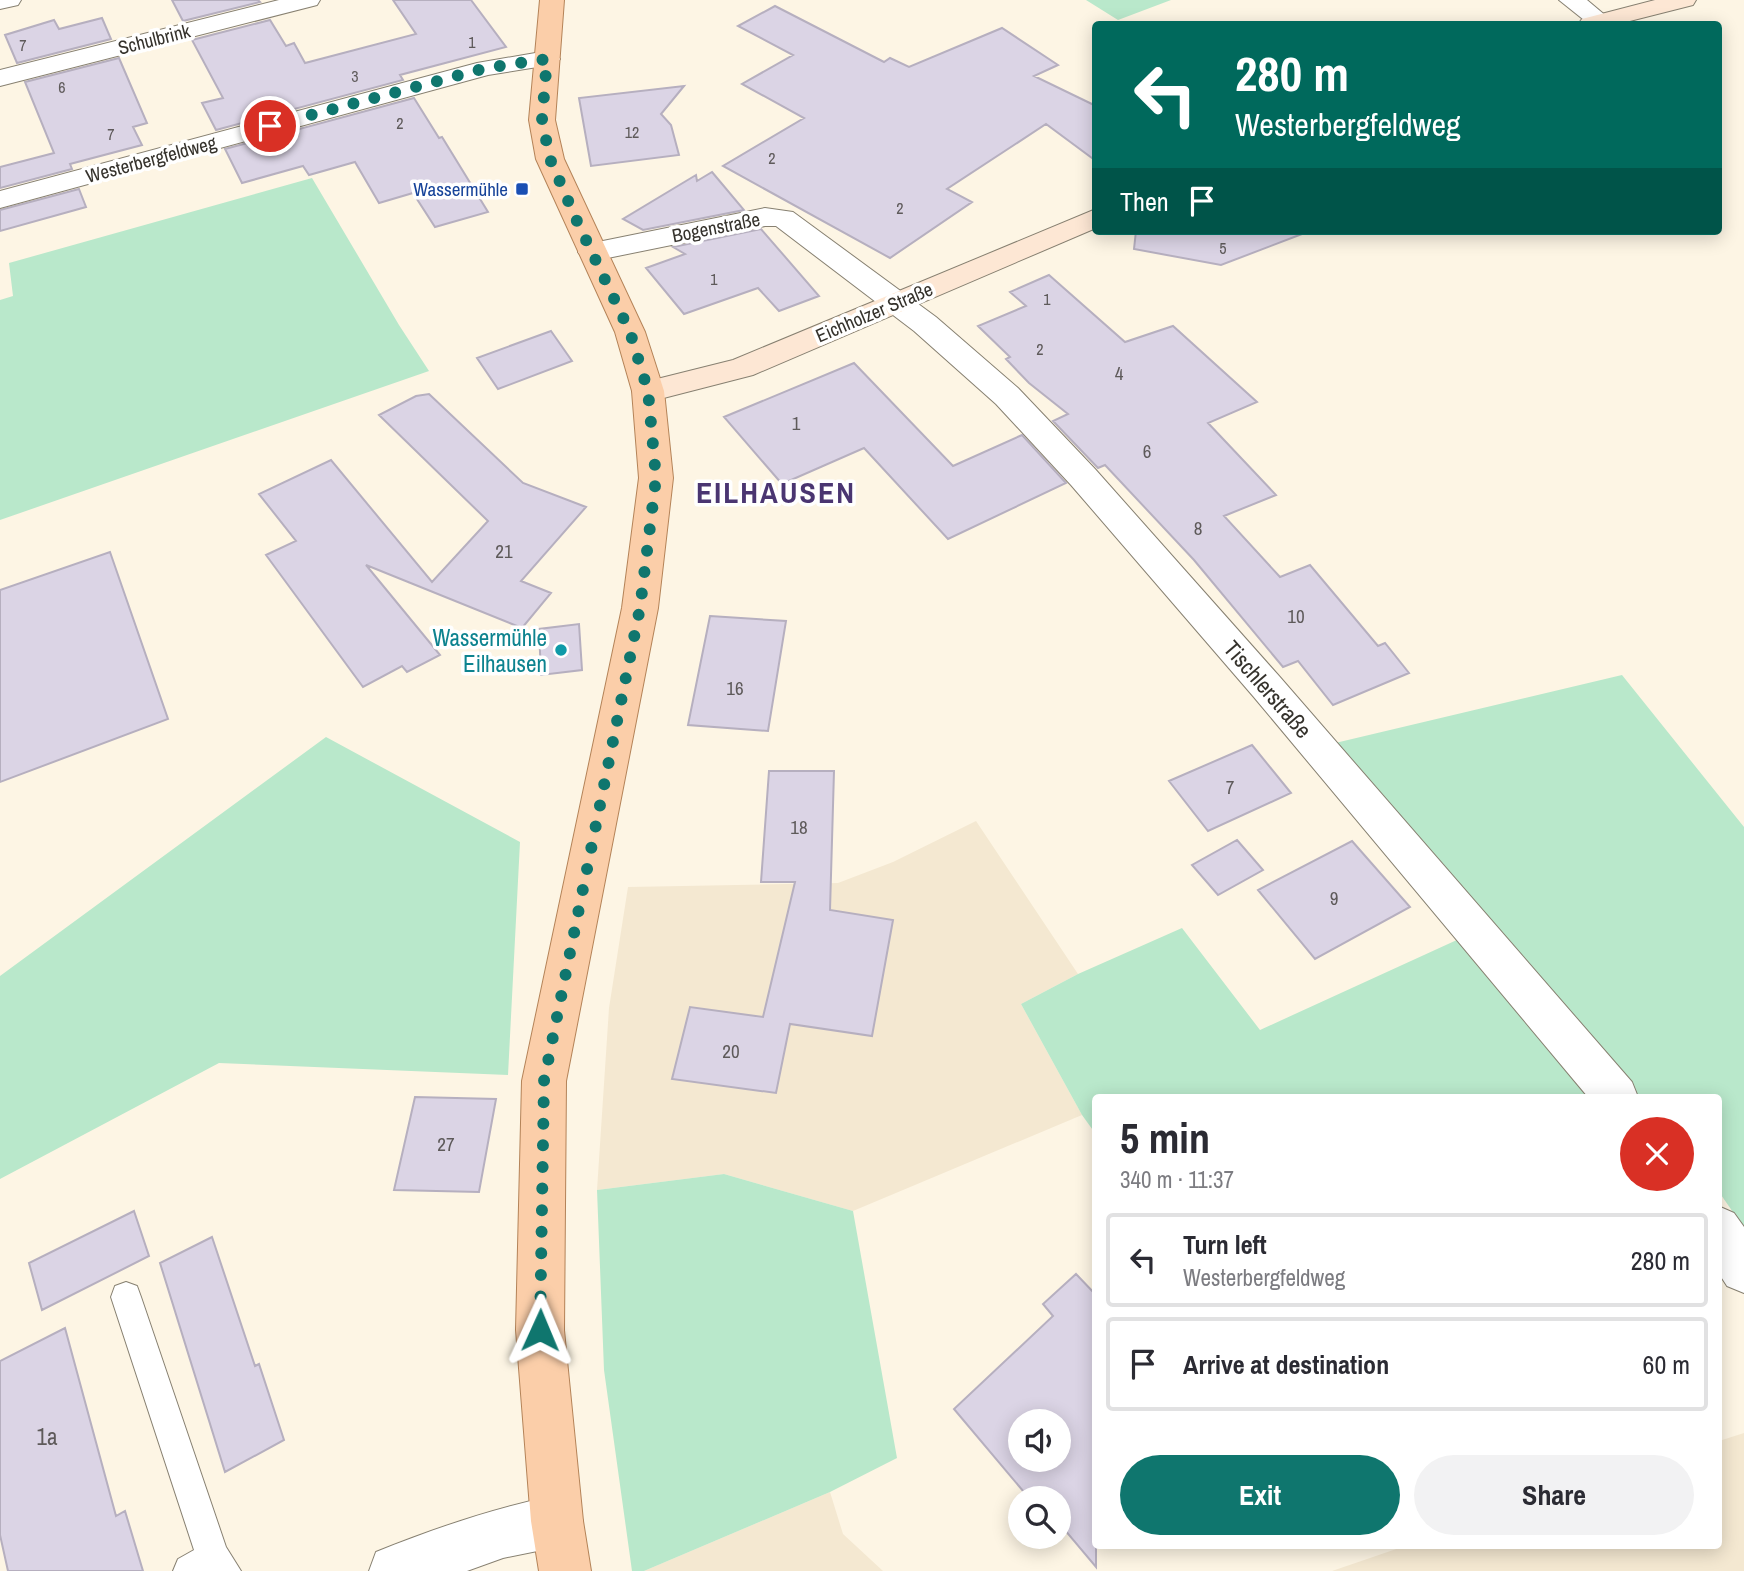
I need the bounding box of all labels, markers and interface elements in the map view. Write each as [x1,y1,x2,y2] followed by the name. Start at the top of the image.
[115,17,193,61] street label: Schulbrink
[468,31,476,53] house number: 1
[19,34,27,56] house number: 7
[1235,40,1349,106] text: 280 m
[1120,49,1211,140] icon: left
[351,65,359,87] house number: 3
[58,76,66,98] house number: 6
[240,96,300,156] pin
[1235,103,1461,146] text: Westerbergfeldweg
[251,107,289,145] icon: arrive
[396,112,404,134] house number: 2
[625,121,639,143] house number: 12
[107,123,115,145] house number: 7
[83,129,219,189] street label: Westerbergfeldweg
[768,147,776,169] house number: 2
[413,176,508,202] place label: Wassermühle
[514,181,530,197] marker: Wassermühle
[1183,182,1221,220] icon: arrive
[1120,184,1169,219] text: Then
[896,197,904,219] house number: 2
[670,206,762,248] street label: Bogenstraße
[1219,237,1227,259] house number: 5
[710,268,718,290] house number: 1
[812,276,936,348] street label: Eichholzer Straße
[1043,288,1051,310] house number: 1
[1036,338,1044,360] house number: 2
[1115,360,1124,386] house number: 4
[792,410,801,436] house number: 1
[1143,438,1151,464] house number: 6
[696,472,856,512] district label: EILHAUSEN
[1194,515,1202,541] house number: 8
[495,538,513,564] house number: 21
[1287,603,1305,629] house number: 10
[432,622,547,679] place label: Wassermühle Eilhausen
[1217,634,1319,744] street label: Tischlerstraße
[553,642,569,658] marker: Wassermühle Eilhausen
[726,675,744,701] house number: 16
[1226,774,1235,800] house number: 7
[790,814,808,840] house number: 18
[1330,885,1338,911] house number: 9
[722,1038,740,1064] house number: 20
[1120,1110,1210,1166] text: 5 min
[1620,1117,1694,1191] button: close
[437,1131,455,1157] house number: 27
[1120,1164,1234,1195] text: 340 m · 11:37
[1183,1227,1267,1262] text: Turn left
[1124,1241,1162,1279] icon: left
[1631,1243,1690,1278] text: 280 m
[1183,1262,1345,1293] text: Westerbergfeldweg
[503,1293,577,1367] position arrow
[1124,1345,1162,1383] icon: arrive
[1183,1347,1389,1382] text: Arrive at destination
[1643,1347,1690,1382] text: 60 m
[1008,1409,1071,1549] map controls
[1008,1409,1071,1472] button: sound
[37,1421,58,1452] house number: 1a
[1120,1455,1400,1535] button: Exit
[1414,1455,1694,1535] button: Share
[1008,1486,1071,1549] button: search

